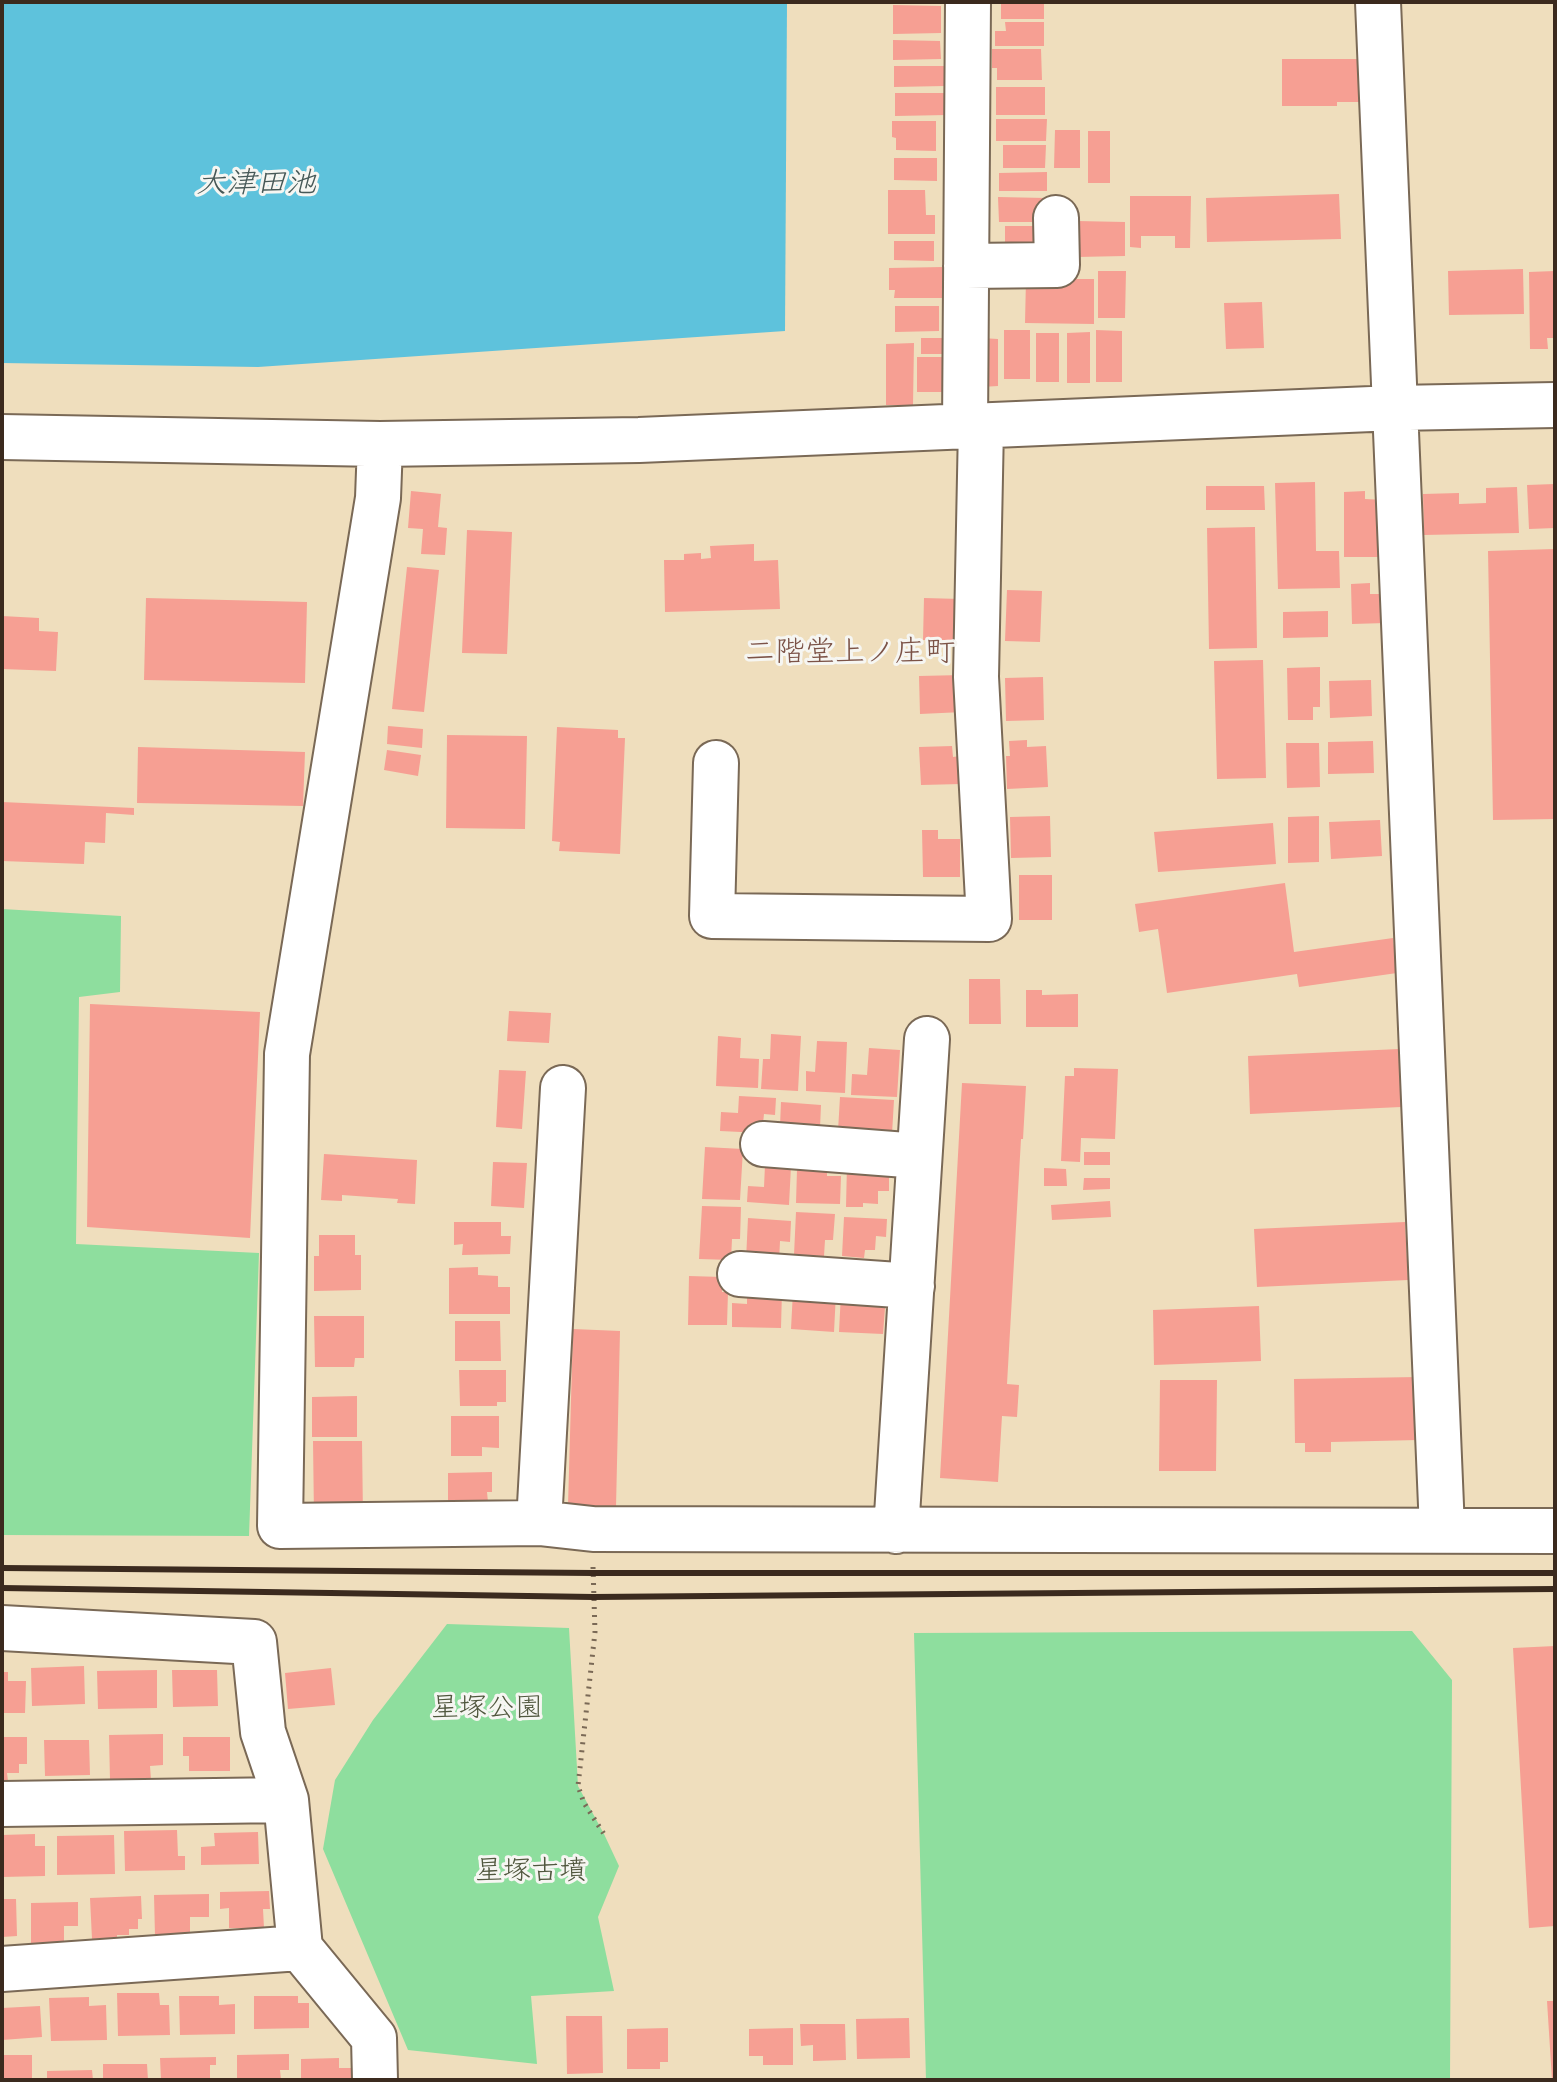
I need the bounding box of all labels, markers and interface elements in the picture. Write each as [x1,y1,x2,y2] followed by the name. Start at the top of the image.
[196,166,316,202] water label: 大津田池
[745,635,955,671] district label: 二階堂上ノ庄町
[431,1691,543,1725] park label: 星塚公園
[475,1854,587,1888] park label: 星塚古墳

